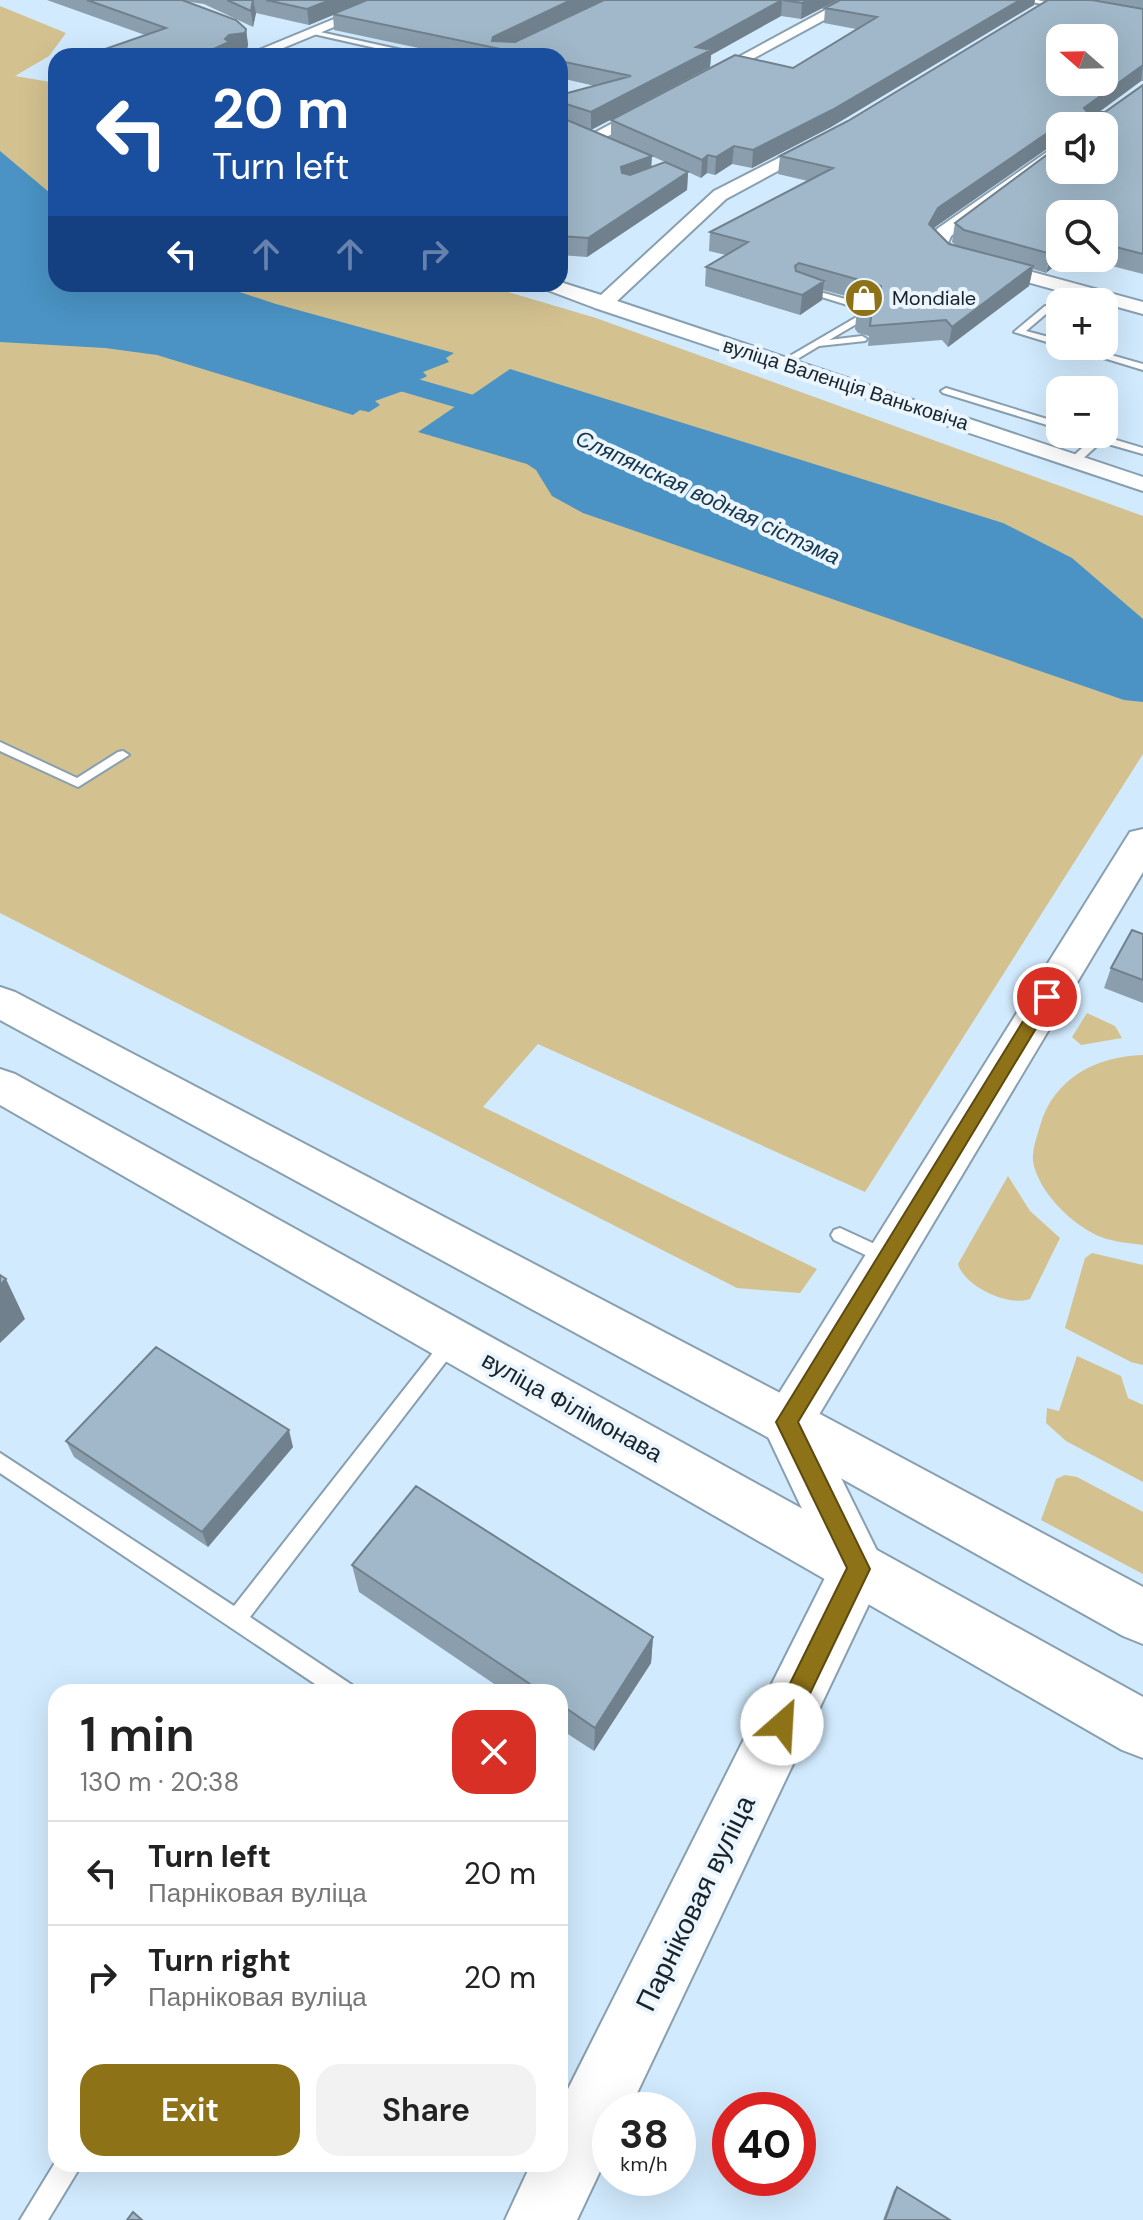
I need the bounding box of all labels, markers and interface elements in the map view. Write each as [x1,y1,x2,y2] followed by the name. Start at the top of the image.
[1046,24,1118,96] north arrow
[1046,24,1118,448] map controls
[212,72,349,145] text: 20 m
[80,80,184,184] icon: left
[1046,112,1118,184] button: sound
[212,143,349,190] text: Turn left
[1046,200,1118,272] button: search
[160,232,204,276] icon: left
[244,232,288,276] icon: ahead
[328,232,372,276] icon: ahead
[412,232,456,276] icon: right
[843,277,885,319] shop icon: Mondiale
[892,285,976,311] place label: Mondiale
[1046,288,1118,360] button: +
[720,332,973,436] street label: вуліца Валенція Ваньковіча
[1046,376,1118,448] button: −
[571,423,845,572] water label: Сляпянская водная сістэма
[1013,963,1081,1031] pin
[1025,975,1069,1019] icon: arrive
[477,1344,669,1469] street label: вуліца Філімонава
[740,1682,824,1766] position arrow
[80,1703,195,1766] text: 1 min
[452,1710,536,1794] button: close
[80,1765,239,1799] text: 130 m · 20:38
[627,1789,764,2017] street label: Парніковая вуліца
[148,1837,271,1876] text: Turn left
[80,1851,124,1895] icon: left
[464,1854,536,1893] text: 20 m
[148,1876,367,1910] text: Парніковая вуліца
[148,1941,291,1980] text: Turn right
[80,1955,124,1999] icon: right
[464,1958,536,1997] text: 20 m
[148,1980,367,2014] text: Парніковая вуліца
[80,2064,300,2156] button: Exit
[316,2064,536,2156] button: Share
[712,2092,816,2196] speed limit sign: 40
[619,2108,669,2160] text: 38
[620,2151,668,2177] text: km/h

